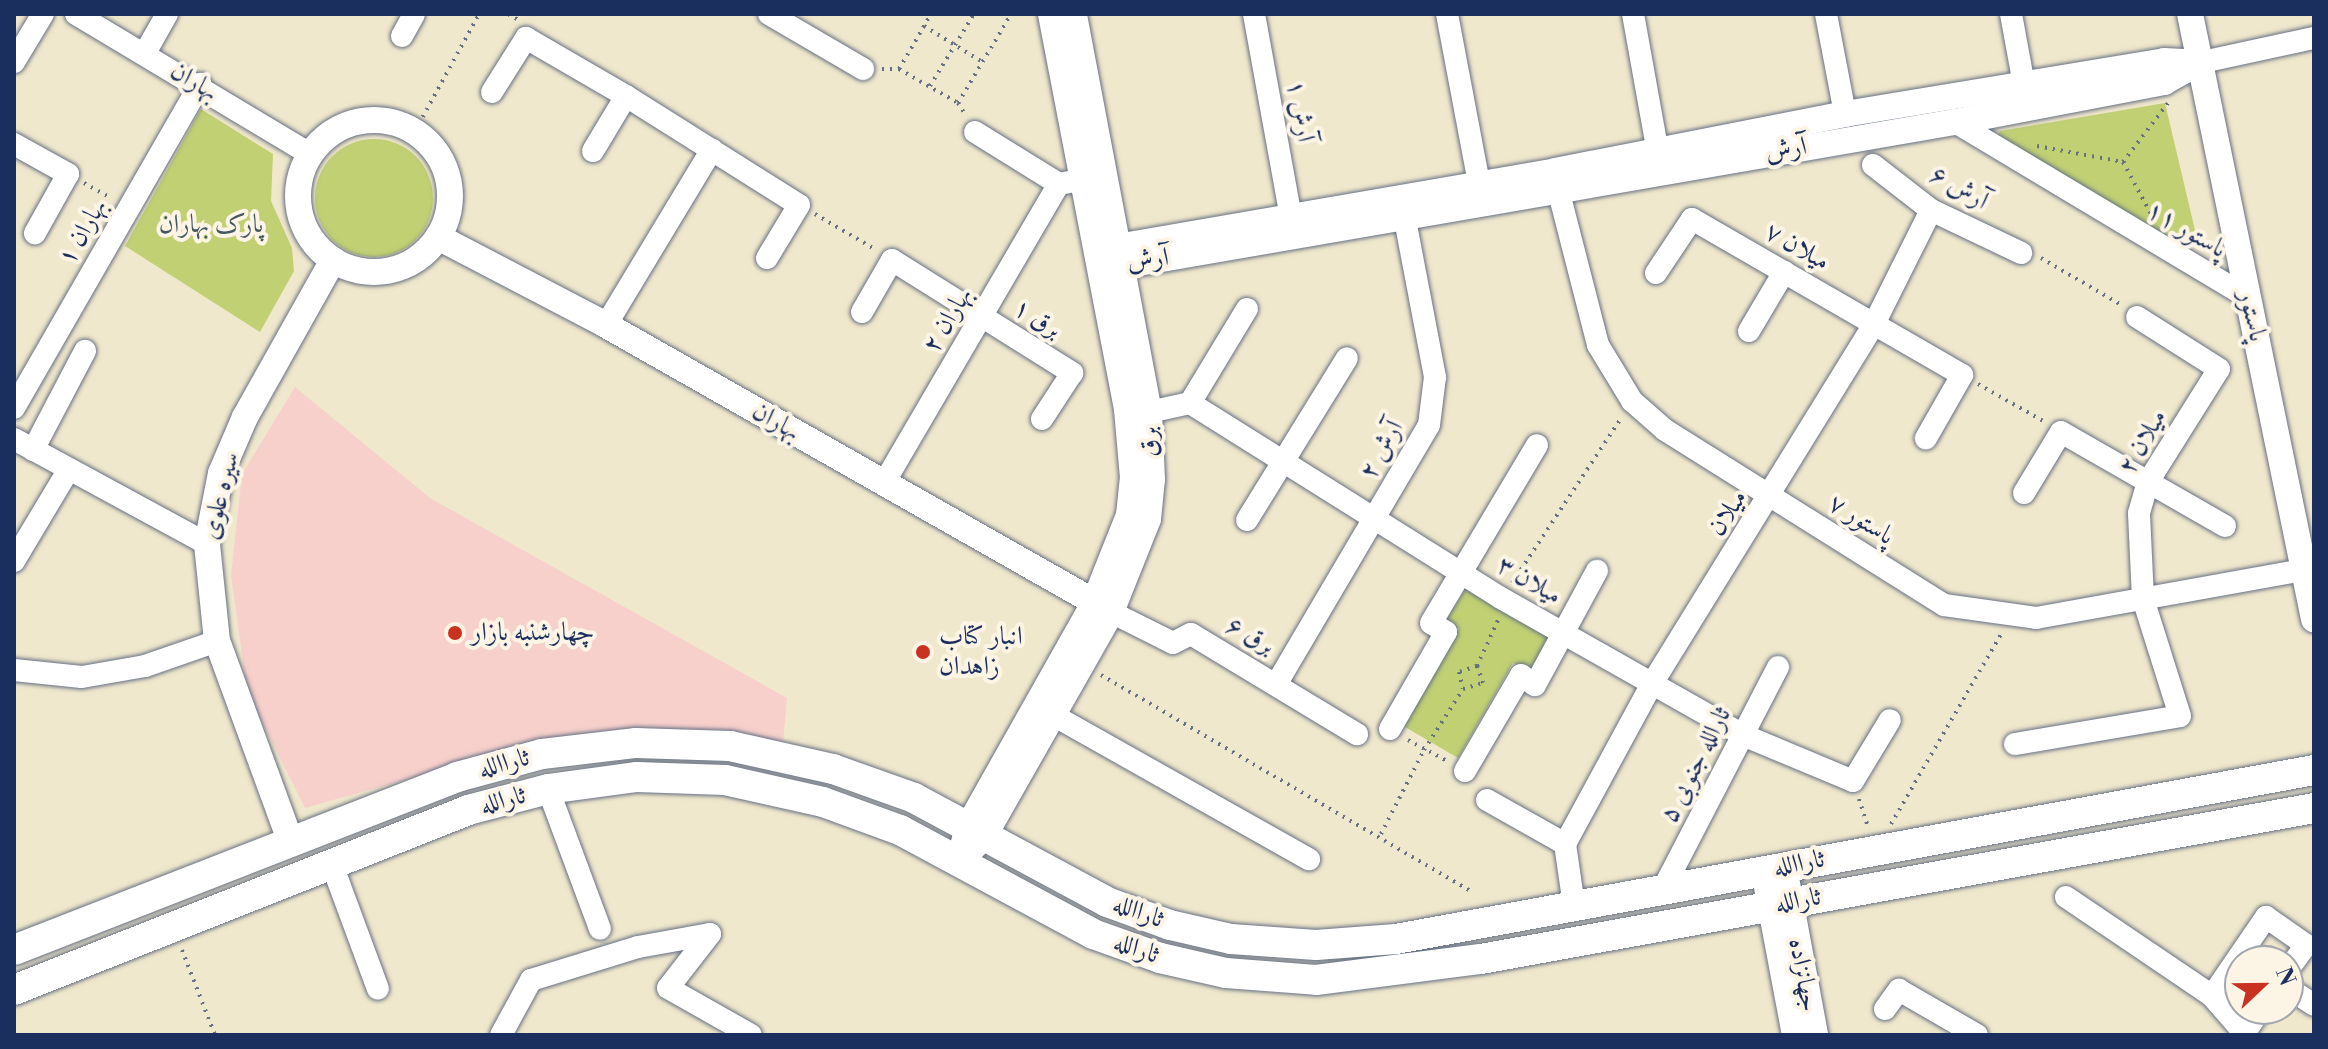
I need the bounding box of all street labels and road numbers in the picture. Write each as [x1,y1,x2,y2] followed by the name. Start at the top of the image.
[164,56,224,108] street label: بهاران
[1279,78,1321,144] street label: آرش ۱
[1763,131,1809,169] street label: آرش
[1924,159,1994,217] street label: آرش ۶
[52,193,114,271] street label: بهاران ۱
[2140,195,2232,265] street label: پاستور ۱۱
[1759,216,1835,278] street label: میلان ۷
[1125,242,1171,278] street label: آرش
[916,281,980,359] street label: بهاران ۲
[2231,287,2273,345] street label: پاستور
[1007,292,1067,346] street label: برق ۱
[746,396,806,448] street label: بهاران
[2112,404,2174,480] street label: میلان ۲
[1353,415,1411,485] street label: آرش ۲
[1134,426,1166,458] street label: برق
[195,449,247,543] street label: سیره علوی
[1701,484,1755,542] street label: میلان
[1822,488,1900,552] street label: پاستور ۷
[1491,550,1567,612] street label: میلان ۳
[1220,610,1280,662] street label: برق ۶
[1654,702,1738,828] street label: ثارالله جنوبی ۵
[475,742,533,786] street label: ثاراالله
[477,780,529,822] street label: ثارالله
[1771,844,1827,884] street label: ثاراالله
[1773,882,1823,920] street label: ثارالله
[1108,889,1168,935] street label: ثاراالله
[1109,927,1163,971] street label: ثارالله
[1781,936,1825,1014] street label: جهانزاده

